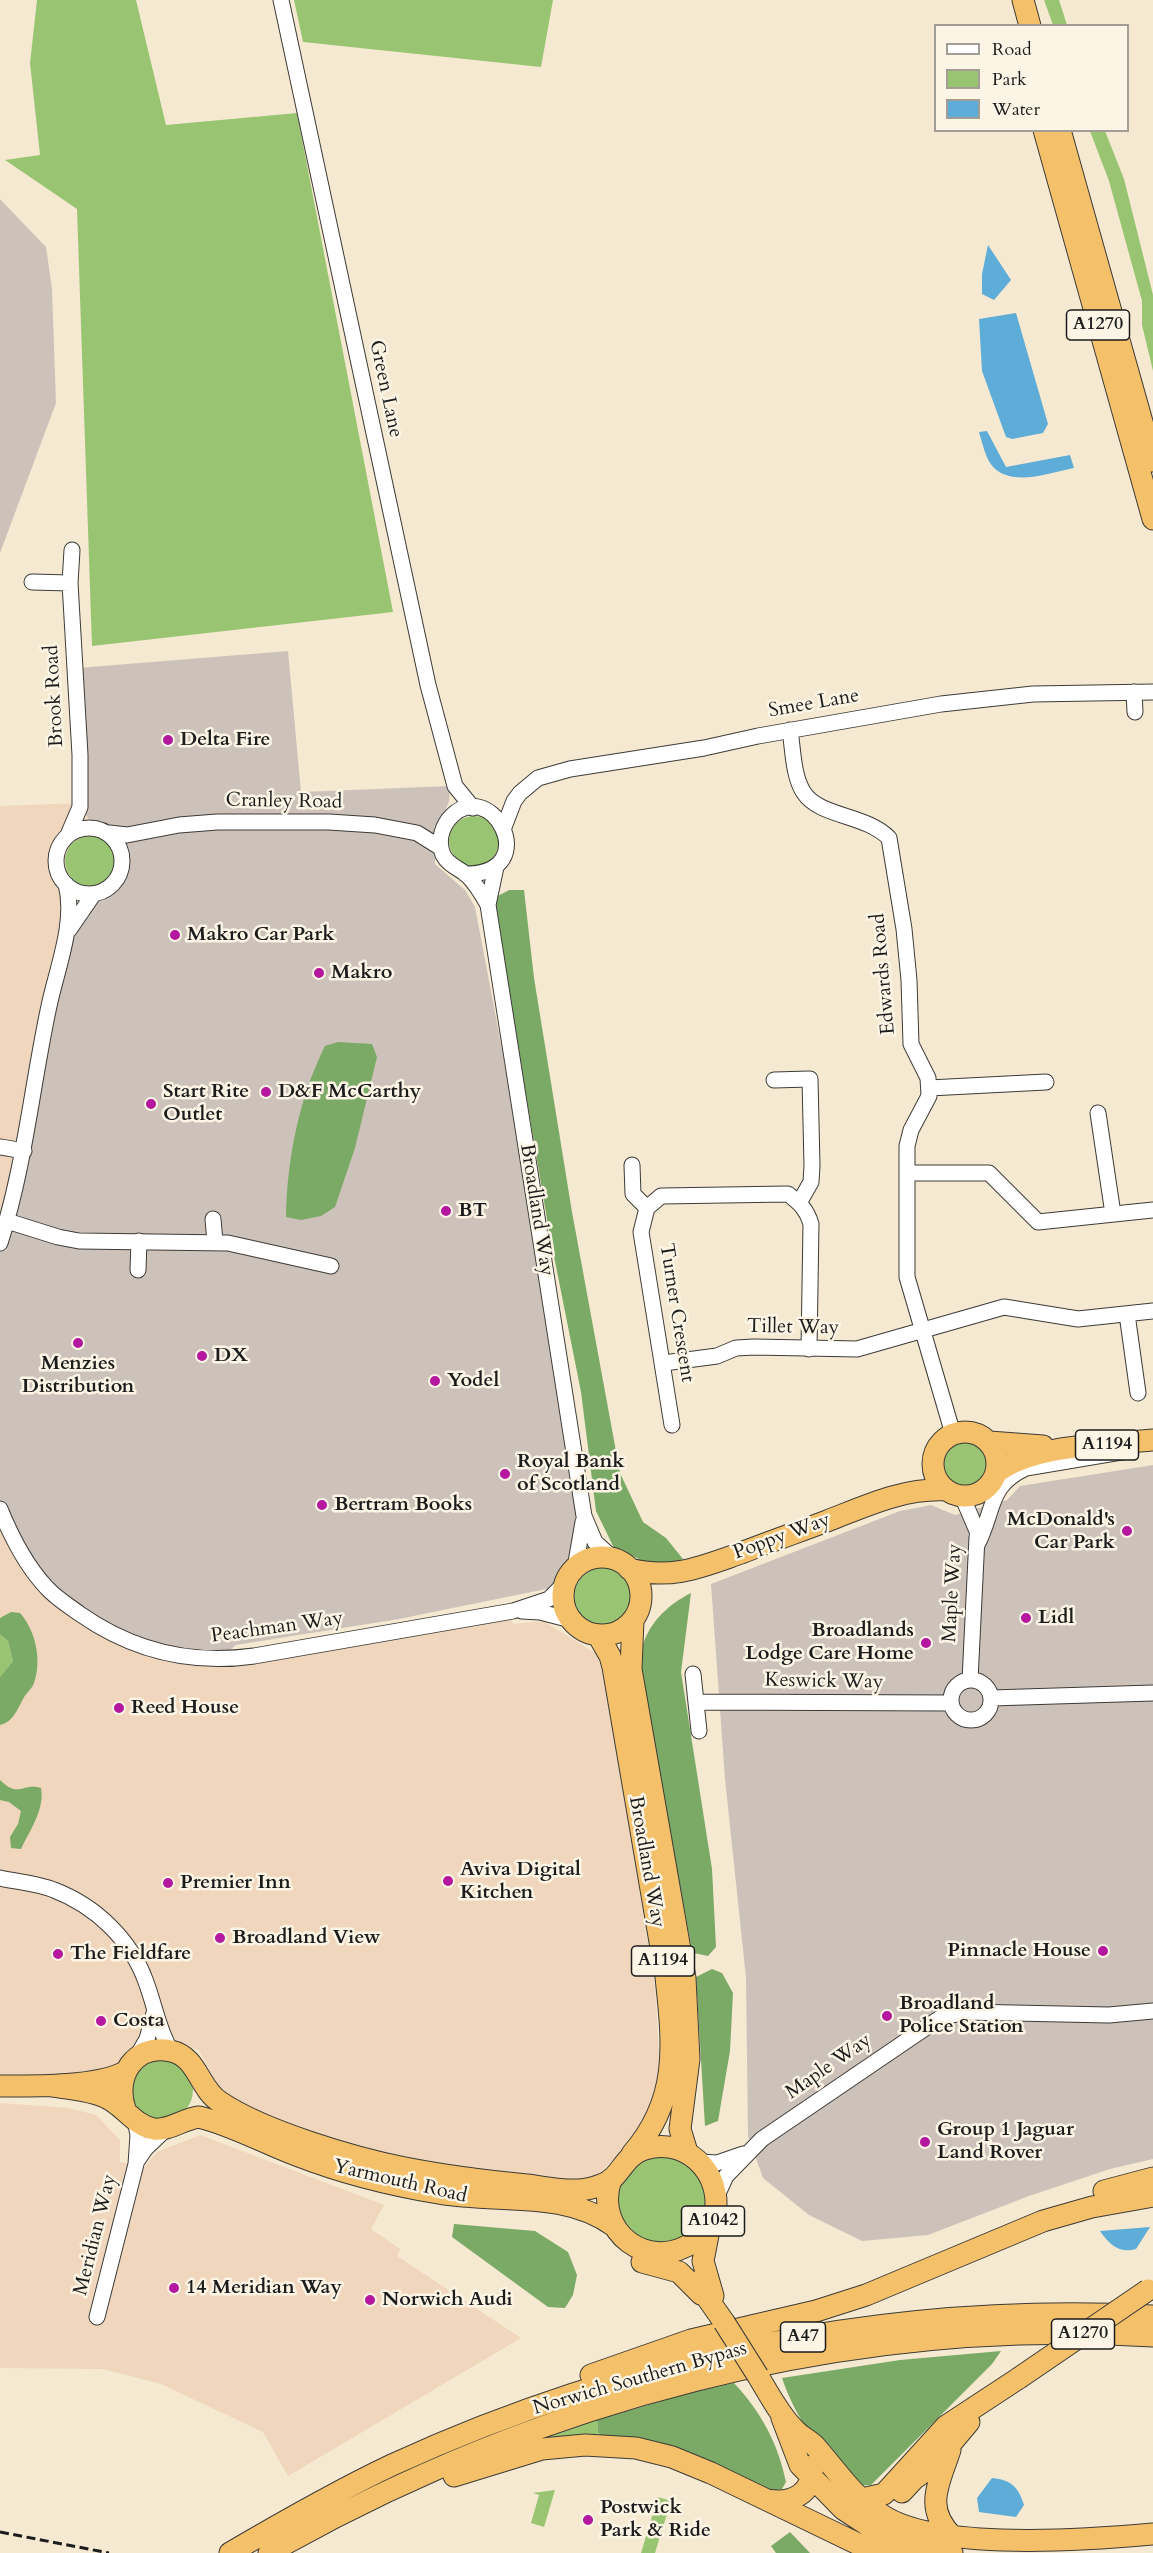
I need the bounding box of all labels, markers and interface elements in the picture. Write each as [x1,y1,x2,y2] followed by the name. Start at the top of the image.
[934,24,1129,132] legend
[992,37,1032,62] text: Road
[992,67,1027,92] text: Park
[992,97,1040,122] text: Water
[1066,310,1130,340] road number: A1270
[363,338,407,440] street label: Green Lane
[40,644,70,748] street label: Brook Road
[767,684,861,724] street label: Smee Lane
[180,728,270,752] place label: Delta Fire
[161,733,175,747] marker: Delta Fire
[225,789,343,815] street label: Cranley Road
[867,912,901,1036] street label: Edwards Road
[187,923,335,947] place label: Makro Car Park
[168,928,182,942] marker: Makro Car Park
[331,961,392,985] place label: Makro
[312,966,326,980] marker: Makro
[163,1080,249,1127] place label: Start Rite Outlet
[278,1080,421,1104] place label: D&F McCarthy
[259,1085,273,1099] marker: D&F McCarthy
[144,1097,158,1111] marker: Start Rite Outlet
[514,1142,558,1278] street label: Broadland Way
[458,1199,487,1223] place label: BT
[439,1204,453,1218] marker: BT
[653,1242,699,1384] street label: Turner Crescent
[747,1315,839,1341] street label: Tillet Way
[71,1336,85,1350] marker: Menzies Distribution
[214,1344,248,1368] place label: DX
[195,1349,209,1363] marker: DX
[22,1352,134,1399] place label: Menzies Distribution
[447,1369,499,1393] place label: Yodel
[428,1374,442,1388] marker: Yodel
[1076,1430,1138,1460] road number: A1194
[517,1450,625,1497] place label: Royal Bank of Scotland
[498,1467,512,1481] marker: Royal Bank of Scotland
[334,1493,472,1517] place label: Bertram Books
[315,1498,329,1512] marker: Bertram Books
[730,1508,834,1566] street label: Poppy Way
[1007,1508,1115,1555] place label: McDonald's Car Park
[1120,1524,1134,1538] marker: McDonald's Car Park
[938,1543,968,1643] street label: Maple Way
[1038,1606,1074,1630] place label: Lidl
[209,1607,345,1649] street label: Peachman Way
[1019,1611,1033,1625] marker: Lidl
[745,1619,914,1666] place label: Broadlands Lodge Care Home
[919,1636,933,1650] marker: Broadlands Lodge Care Home
[764,1669,884,1695] street label: Keswick Way
[131,1696,239,1720] place label: Reed House
[112,1701,126,1715] marker: Reed House
[623,1794,669,1930] street label: Broadland Way
[460,1858,581,1905] place label: Aviva Digital Kitchen
[180,1871,291,1895] place label: Premier Inn
[441,1874,455,1888] marker: Aviva Digital Kitchen
[161,1876,175,1890] marker: Premier Inn
[232,1926,381,1950] place label: Broadland View
[213,1931,227,1945] marker: Broadland View
[947,1939,1091,1963] place label: Pinnacle House
[70,1942,191,1966] place label: The Fieldfare
[1096,1944,1110,1958] marker: Pinnacle House
[632,1946,694,1976] road number: A1194
[51,1947,65,1961] marker: The Fieldfare
[899,1992,1024,2039] place label: Broadland Police Station
[113,2009,165,2033] place label: Costa
[880,2009,894,2023] marker: Broadland Police Station
[94,2014,108,2028] marker: Costa
[782,2029,876,2105] street label: Maple Way
[937,2118,1074,2165] place label: Group 1 Jaguar Land Rover
[918,2135,932,2149] marker: Group 1 Jaguar Land Rover
[331,2155,469,2209] street label: Yarmouth Road
[69,2172,123,2298] street label: Meridian Way
[682,2206,744,2236] road number: A1042
[186,2276,342,2300] place label: 14 Meridian Way
[167,2281,181,2295] marker: 14 Meridian Way
[382,2288,513,2312] place label: Norwich Audi
[363,2293,377,2307] marker: Norwich Audi
[1052,2319,1114,2349] road number: A1270
[780,2322,826,2352] road number: A47
[530,2337,750,2421] street label: Norwich Southern Bypass
[600,2496,711,2543] place label: Postwick Park & Ride
[581,2513,595,2527] marker: Postwick Park & Ride

